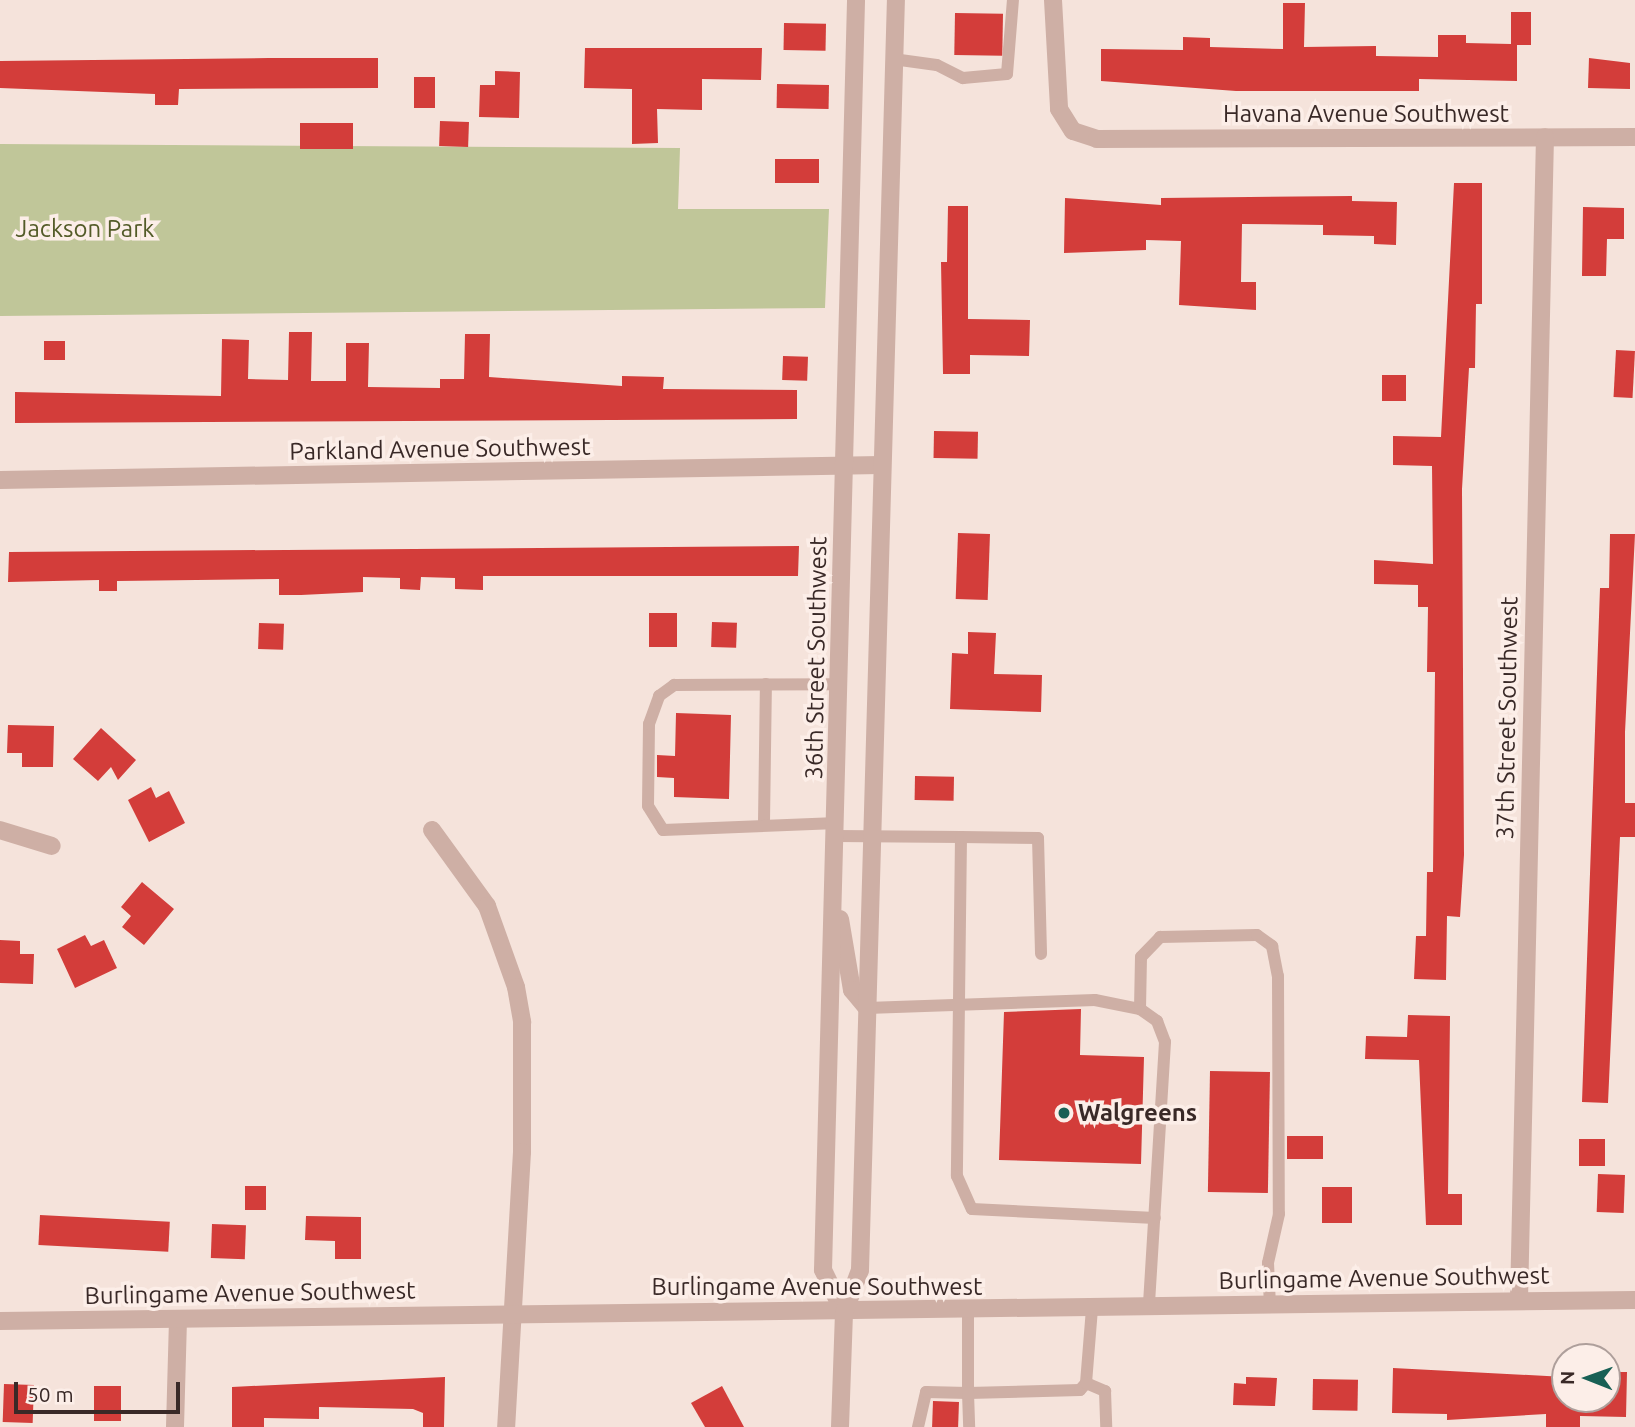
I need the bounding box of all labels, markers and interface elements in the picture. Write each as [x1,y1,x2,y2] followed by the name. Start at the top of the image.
[1223,100,1509,128] street label: Havana Avenue Southwest
[16,215,154,243] park label: Jackson Park
[289,432,591,466] street label: Parkland Avenue Southwest
[799,536,833,780] street label: 36th Street Southwest
[1490,596,1524,840] street label: 37th Street Southwest
[1078,1099,1197,1127] place label: Walgreens
[1056,1105,1072,1121] marker: Walgreens
[1218,1261,1550,1295] street label: Burlingame Avenue Southwest
[652,1273,982,1301] street label: Burlingame Avenue Southwest
[84,1276,416,1310] street label: Burlingame Avenue Southwest
[1551,1343,1621,1413] north arrow
[18,1368,184,1412] scale bar
[1556,1370,1578,1385] text: N
[27,1382,74,1406] text: 50 m

